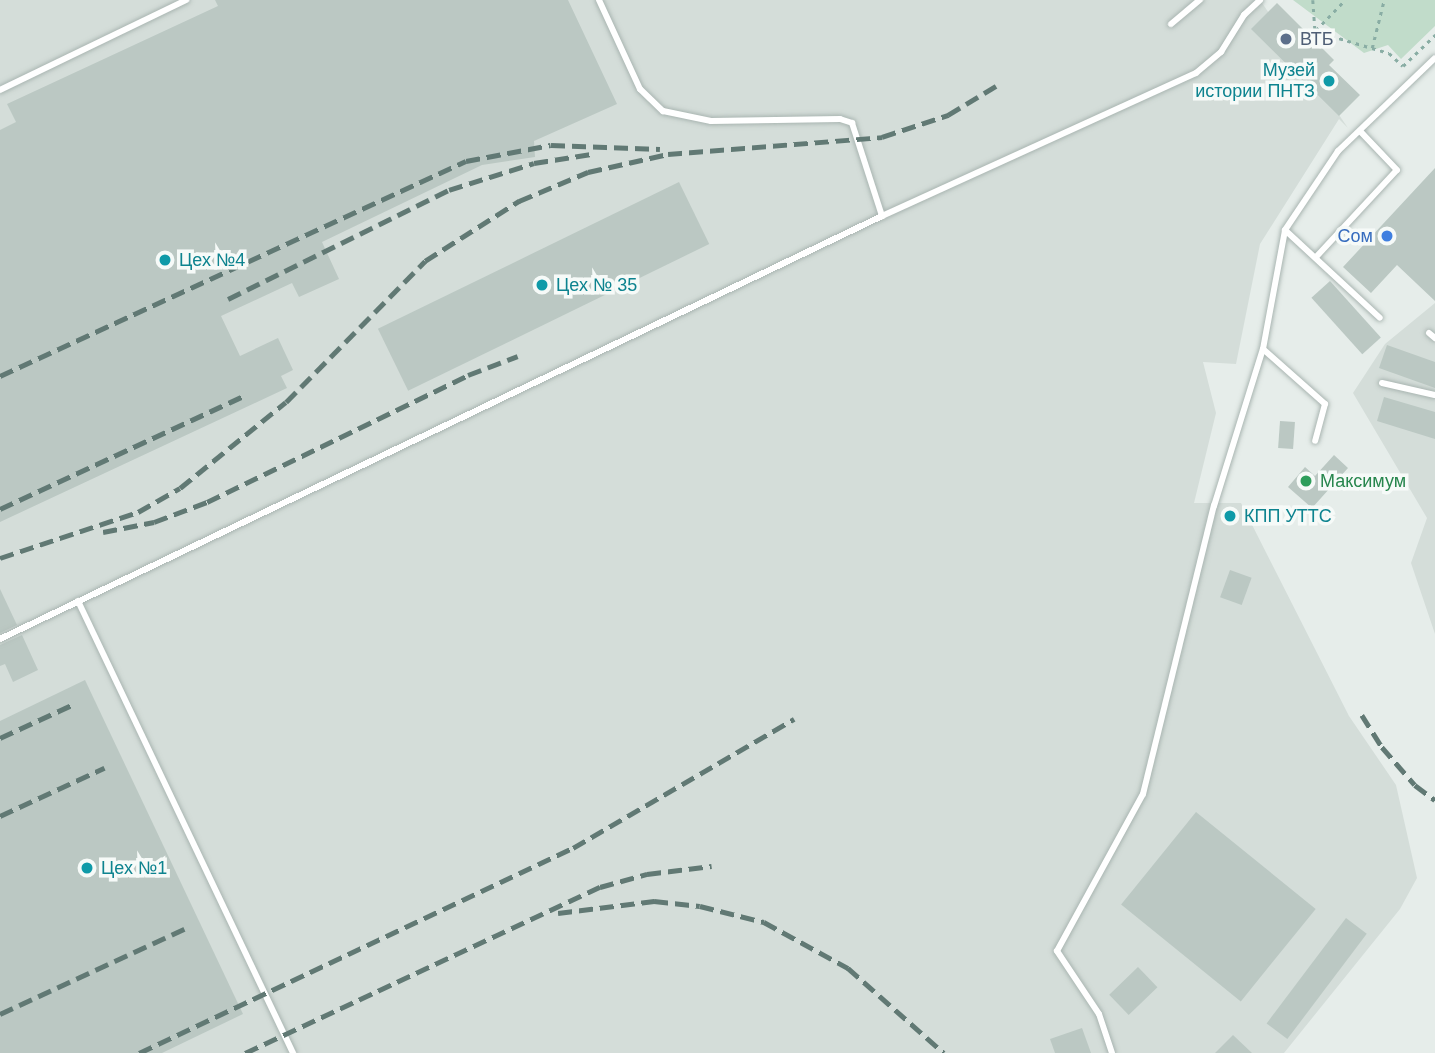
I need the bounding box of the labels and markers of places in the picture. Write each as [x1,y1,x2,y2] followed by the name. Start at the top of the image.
[1300,28,1334,50] place label: ВТБ
[1278,31,1294,47] marker: ВТБ
[1195,60,1315,102] place label: Музей истории ПНТЗ
[1321,73,1337,89] marker: Музей истории ПНТЗ
[1338,225,1373,247] place label: Сом
[1379,228,1395,244] marker: Сом
[179,249,245,271] place label: Цех №4
[157,252,173,268] marker: Цех №4
[556,274,637,296] place label: Цех № 35
[534,277,550,293] marker: Цех № 35
[1320,470,1406,492] place label: Максимум
[1298,473,1314,489] marker: Максимум
[1244,505,1332,527] place label: КПП УТТС
[1222,508,1238,524] marker: КПП УТТС
[101,857,167,879] place label: Цех №1
[79,860,95,876] marker: Цех №1

